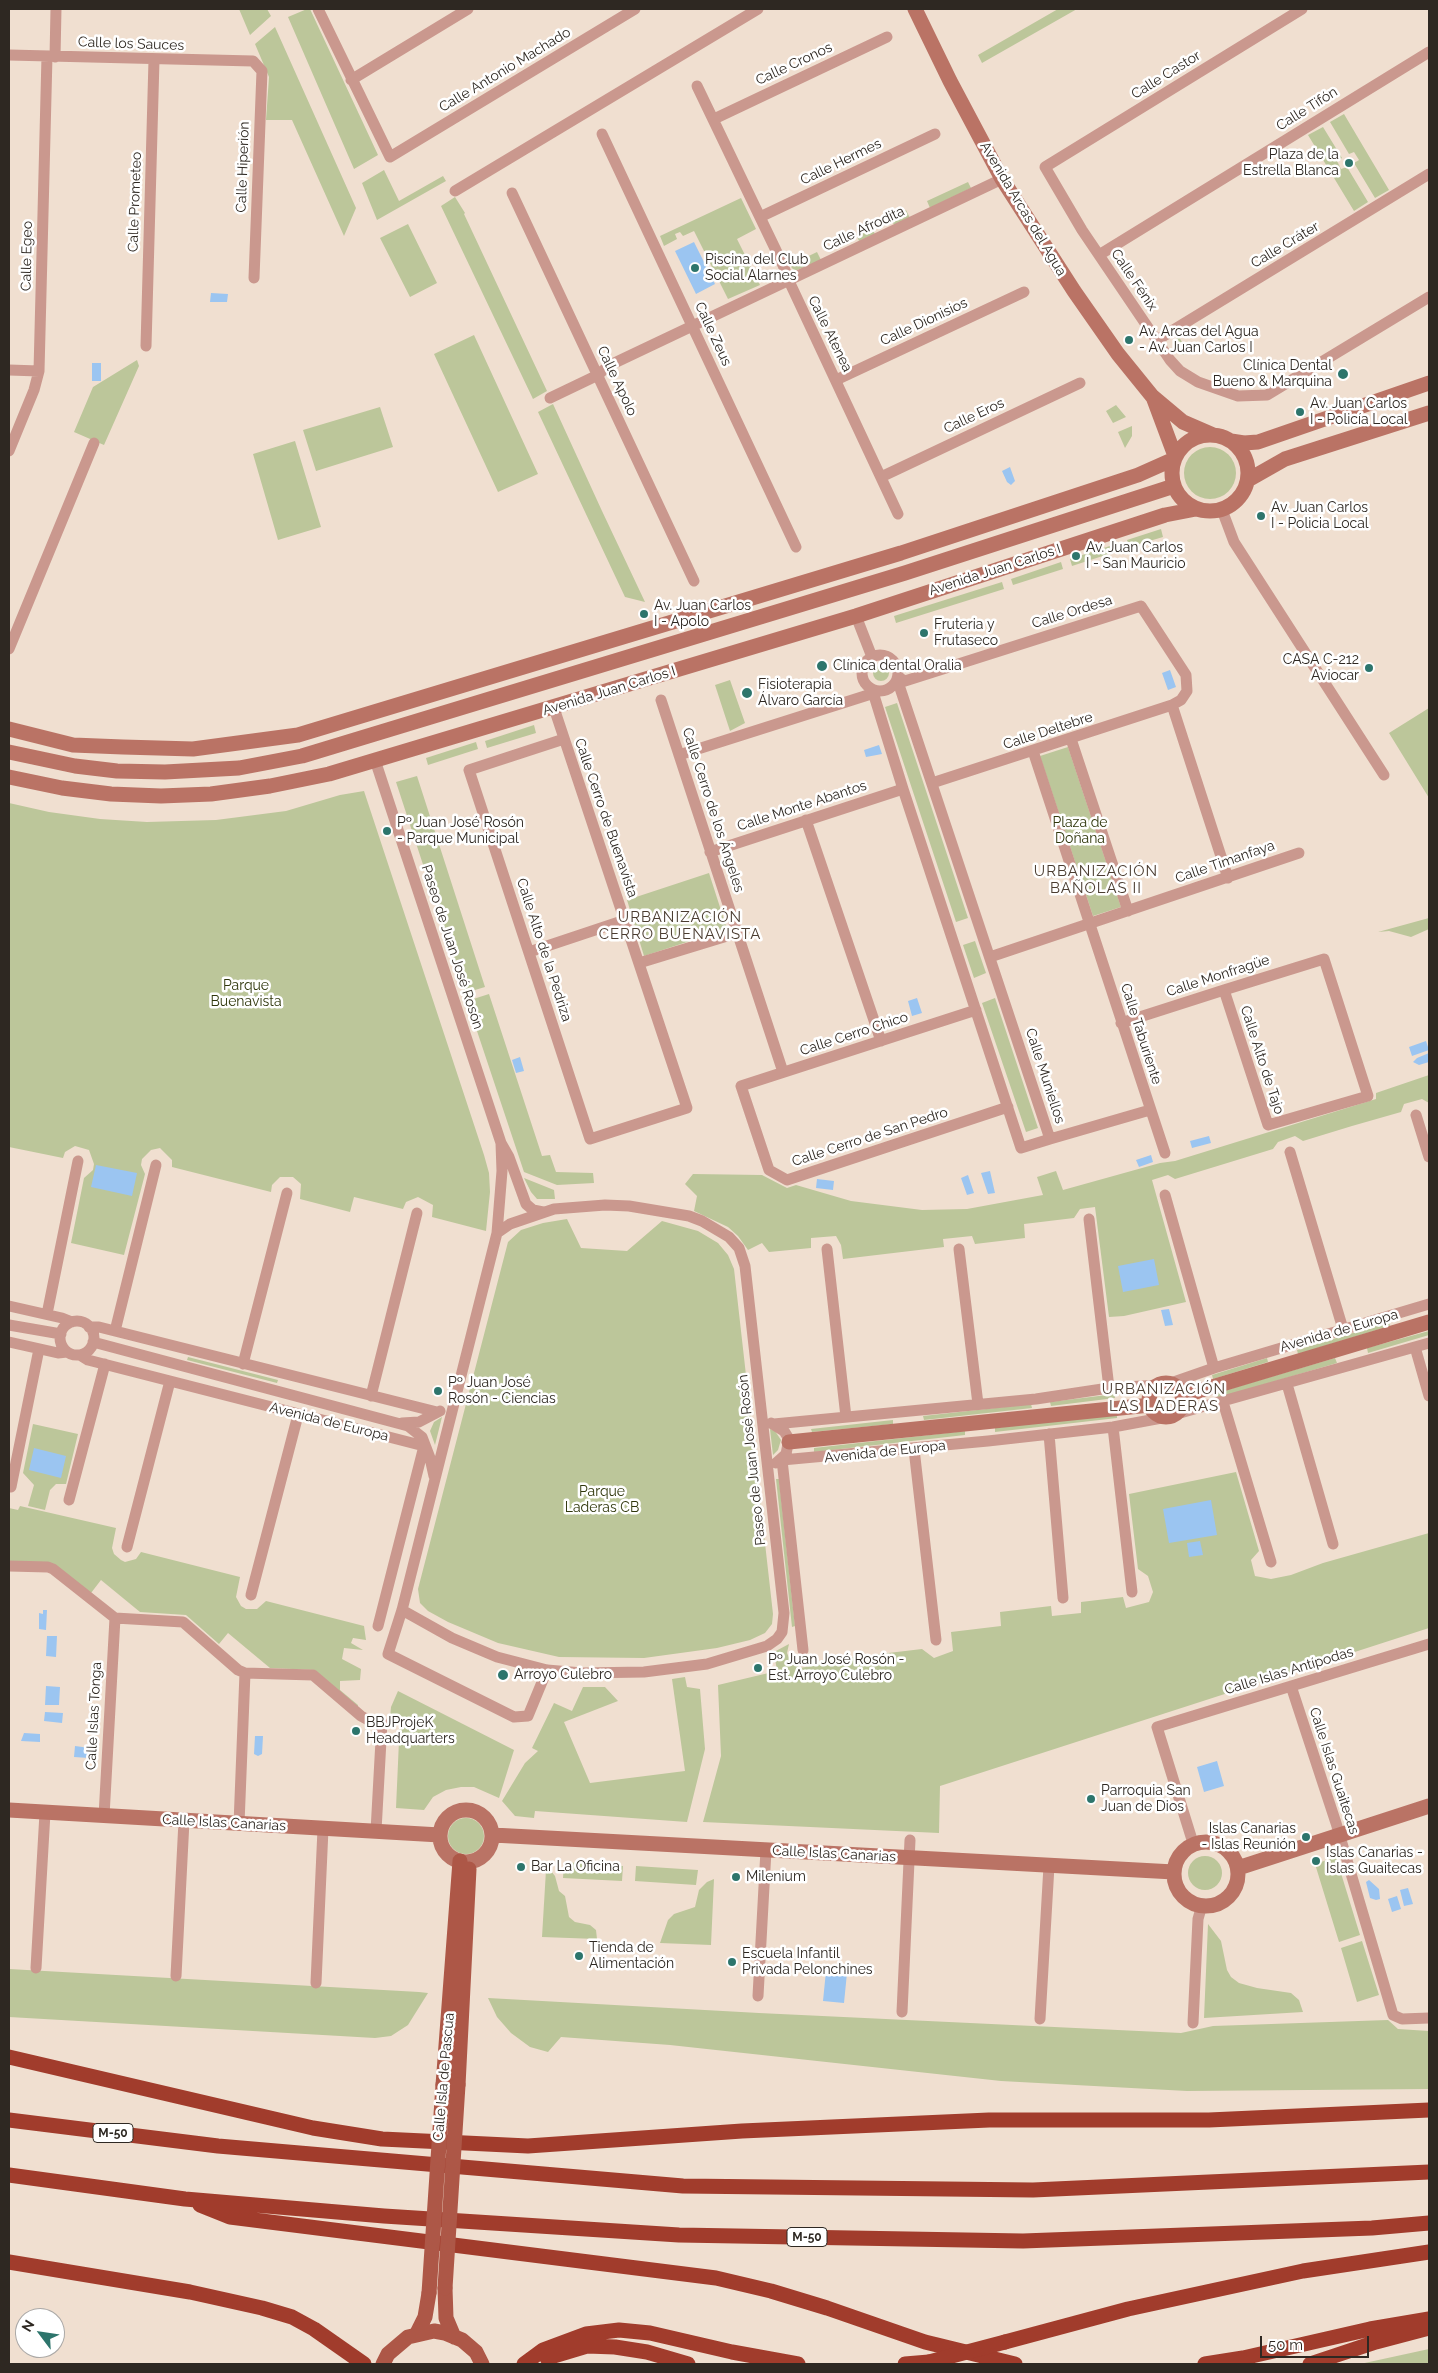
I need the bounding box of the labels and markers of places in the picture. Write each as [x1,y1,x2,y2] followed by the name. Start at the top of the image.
[1243,147,1339,180] place label: Plaza de la Estrella Blanca
[1343,157,1355,169] marker: Plaza de la Estrella Blanca
[705,252,808,284] place label: Piscina del Club Social Alarnes
[689,262,701,274] marker: Piscina del Club Social Alarnes
[1139,324,1259,357] place label: Av. Arcas del Agua - Av. Juan Carlos I
[1123,334,1135,346] marker: Av. Arcas del Agua - Av. Juan Carlos I
[1213,358,1332,391] place label: Clínica Dental Bueno & Marquina
[1336,367,1350,381] marker: Clínica Dental Bueno & Marquina
[1310,396,1408,428] place label: Av. Juan Carlos I - Policía Local
[1294,406,1306,418] marker: Av. Juan Carlos I - Policía Local
[1271,500,1369,532] place label: Av. Juan Carlos I - Policia Local
[1255,510,1267,522] marker: Av. Juan Carlos I - Policia Local
[1086,540,1186,572] place label: Av. Juan Carlos I - San Mauricio
[1070,550,1082,562] marker: Av. Juan Carlos I - San Mauricio
[654,598,751,630] place label: Av. Juan Carlos I - Apolo
[638,608,650,620] marker: Av. Juan Carlos I - Apolo
[934,617,998,650] place label: Fruteria y Frutaseco
[918,627,930,639] marker: Fruteria y Frutaseco
[1283,652,1359,684] place label: CASA C-212 Aviocar
[833,658,962,674] place label: Clínica dental Oralia
[815,659,829,673] marker: Clínica dental Oralia
[1363,662,1375,674] marker: CASA C-212 Aviocar
[758,677,843,710] place label: Fisioterapia Álvaro García
[740,686,754,700] marker: Fisioterapia Álvaro García
[397,815,524,848] place label: Pº Juan José Rosón - Parque Municipal
[381,825,393,837] marker: Pº Juan José Rosón - Parque Municipal
[448,1375,556,1408] place label: Pº Juan José Rosón - Ciencias
[432,1385,444,1397] marker: Pº Juan José Rosón - Ciencias
[768,1652,904,1684] place label: Pº Juan José Rosón - Est. Arroyo Culebro
[752,1662,764,1674] marker: Pº Juan José Rosón - Est. Arroyo Culebro
[514,1667,612,1683] place label: Arroyo Culebro
[496,1668,510,1682] marker: Arroyo Culebro
[366,1715,455,1748] place label: BBJProjeK Headquarters
[350,1725,362,1737] marker: BBJProjeK Headquarters
[1101,1783,1191,1815] place label: Parroquia San Juan de Dios
[1085,1793,1097,1805] marker: Parroquia San Juan de Dios
[1201,1821,1296,1854] place label: Islas Canarias - Islas Reunión
[1300,1831,1312,1843] marker: Islas Canarias - Islas Reunión
[1326,1845,1423,1878] place label: Islas Canarias - Islas Guaitecas
[1310,1855,1322,1867] marker: Islas Canarias - Islas Guaitecas
[531,1859,620,1875] place label: Bar La Oficina
[515,1861,527,1873] marker: Bar La Oficina
[746,1869,806,1885] place label: Milenium
[730,1871,742,1883] marker: Milenium
[589,1940,674,1972] place label: Tienda de Alimentación
[742,1946,873,1978] place label: Escuela Infantil Privada Pelonchines
[573,1950,585,1962] marker: Tienda de Alimentación
[726,1956,738,1968] marker: Escuela Infantil Privada Pelonchines

